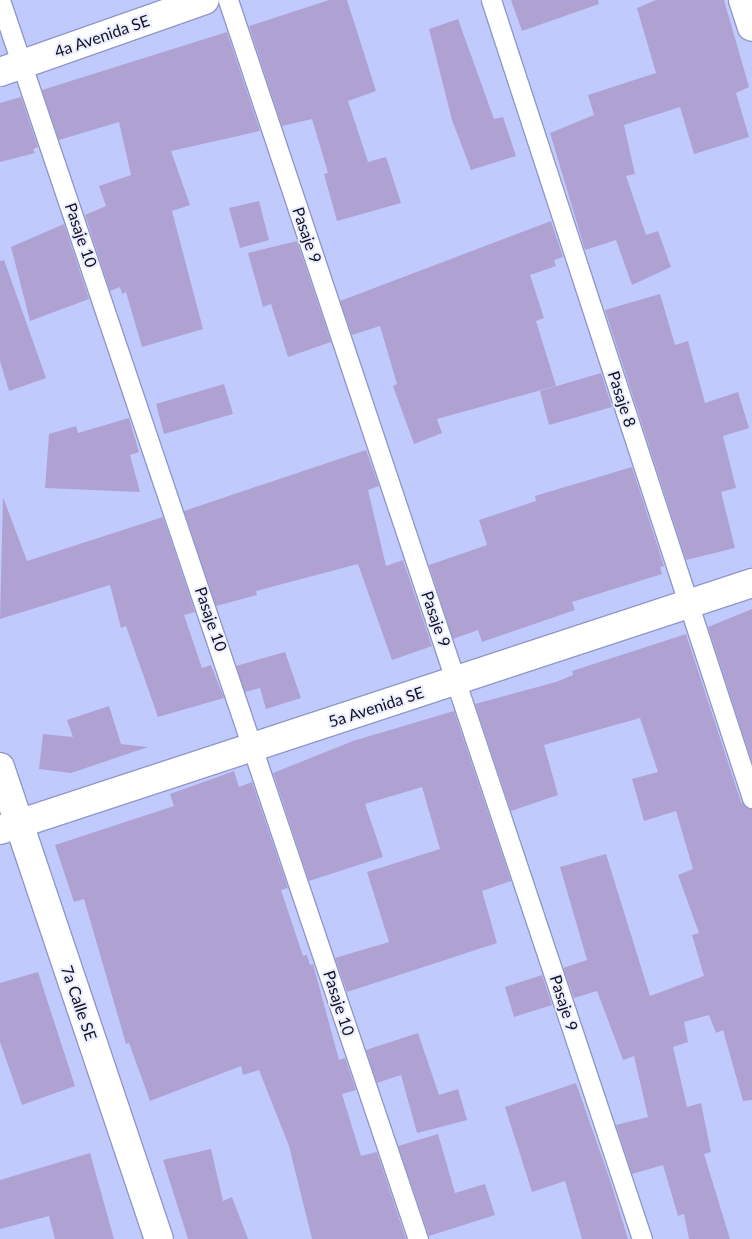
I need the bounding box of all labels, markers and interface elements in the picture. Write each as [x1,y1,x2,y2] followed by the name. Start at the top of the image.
[52,11,152,61] street label: 4a Avenida SE
[61,200,101,270] street label: Pasaje 10
[289,205,325,265] street label: Pasaje 9
[604,369,640,429] street label: Pasaje 8
[191,584,231,654] street label: Pasaje 10
[418,589,454,649] street label: Pasaje 9
[326,682,426,732] street label: 5a Avenida SE
[57,963,101,1043] street label: 7a Calle SE
[319,968,359,1038] street label: Pasaje 10
[546,973,582,1033] street label: Pasaje 9

